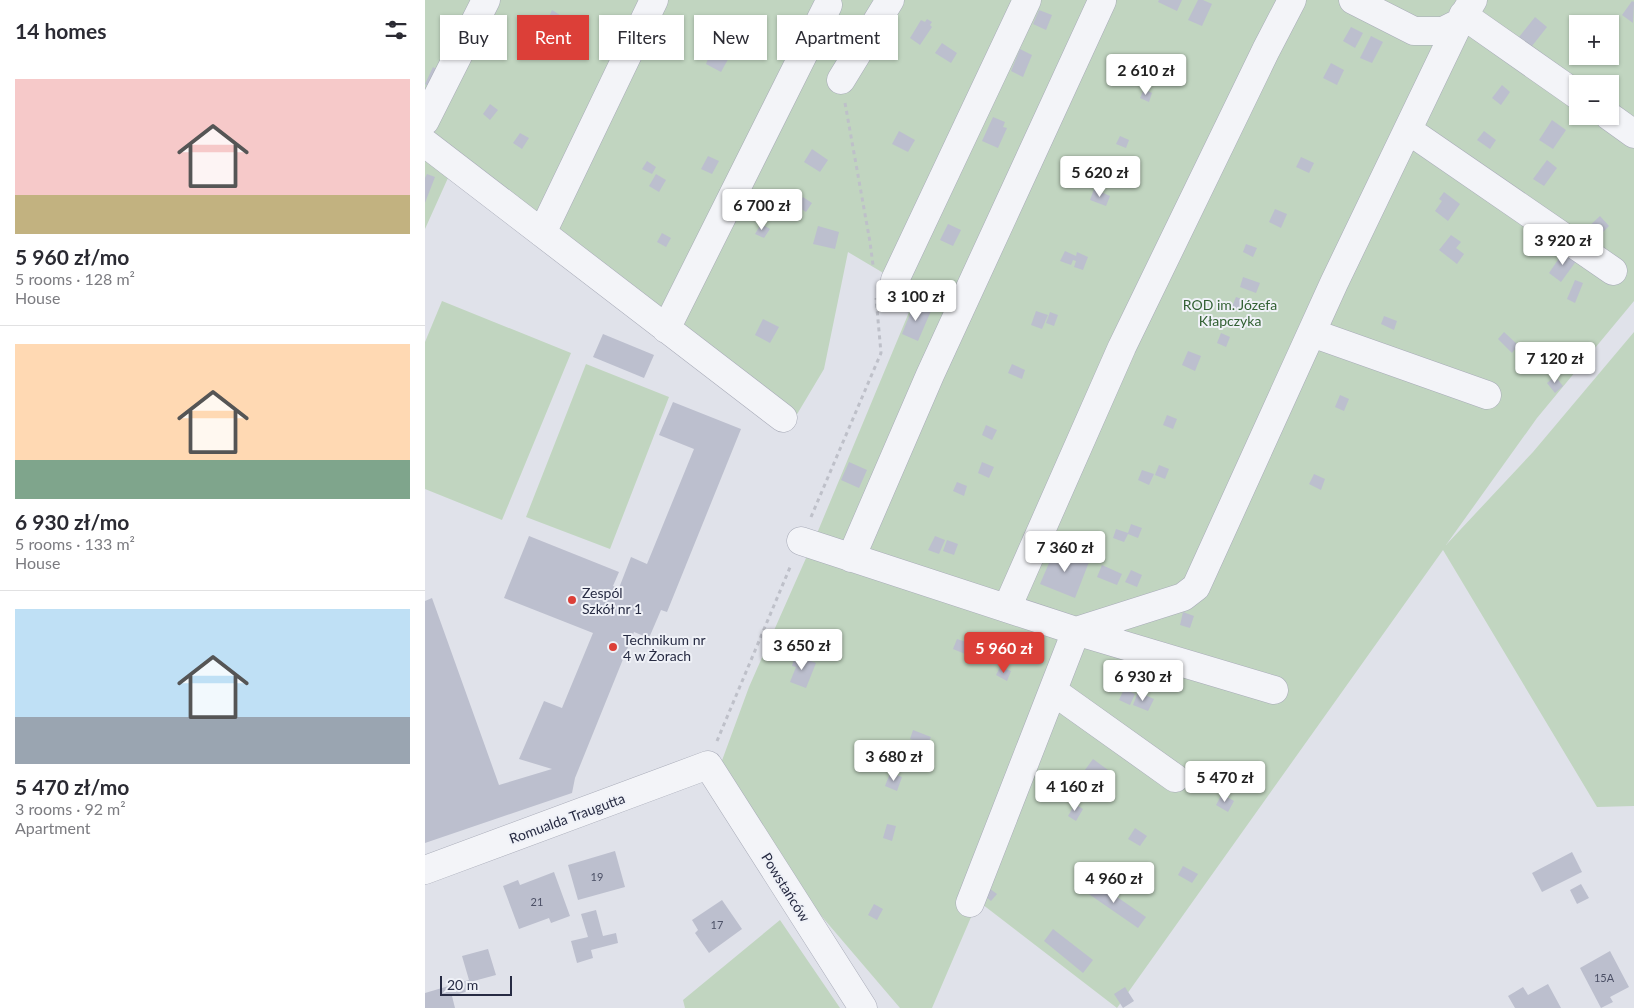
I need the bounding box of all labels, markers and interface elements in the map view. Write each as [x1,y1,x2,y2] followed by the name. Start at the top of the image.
[440,15,507,60] chip: Buy
[517,15,589,60] chip: Rent
[599,15,684,60] chip: Filters
[694,15,767,60] chip: New
[777,15,898,60] chip: Apartment
[1569,15,1619,125] map controls
[1569,15,1619,65] button: +
[382,16,410,44] icon: filters
[15,18,106,43] text: 14 homes
[1094,54,1198,96] pin: 2 610 zł
[1117,60,1175,79] text: 2 610 zł
[1569,75,1619,125] button: −
[168,111,258,201] icon: home
[1048,156,1152,198] pin: 5 620 zł
[1071,162,1129,181] text: 5 620 zł
[710,188,814,231] pin: 6 700 zł
[733,195,791,214] text: 6 700 zł
[1511,224,1615,266] pin: 3 920 zł
[1534,230,1592,249] text: 3 920 zł
[15,244,129,269] text: 5 960 zł/mo
[15,269,135,288] text: 5 rooms · 128 m²
[864,280,968,322] pin: 3 100 zł
[887,286,945,305] text: 3 100 zł
[15,288,60,307] text: House
[1183,296,1277,329] park label: ROD im. Józefa Kłapczyka
[1503,342,1607,384] pin: 7 120 zł
[1526,348,1584,367] text: 7 120 zł
[168,377,258,467] icon: home
[15,509,129,534] text: 6 930 zł/mo
[1013,530,1117,573] pin: 7 360 zł
[15,534,135,553] text: 5 rooms · 133 m²
[1036,537,1094,556] text: 7 360 zł
[15,553,60,572] text: House
[582,584,642,617] place label: Zespól Szkół nr 1
[566,594,578,606] marker: Zespól Szkół nr 1
[750,628,854,671] pin: 3 650 zł
[623,631,706,664] place label: Technikum nr 4 w Żorach
[952,632,1056,674] pin: 5 960 zł
[773,635,831,654] text: 3 650 zł
[975,638,1033,657] text: 5 960 zł
[607,641,619,653] marker: Technikum nr 4 w Żorach
[168,642,258,732] icon: home
[1091,660,1195,702] pin: 6 930 zł
[1114,666,1172,685] text: 6 930 zł
[842,740,946,782] pin: 3 680 zł
[865,746,923,765] text: 3 680 zł
[1173,760,1277,803] pin: 5 470 zł
[1196,767,1254,786] text: 5 470 zł
[1023,770,1127,812] pin: 4 160 zł
[15,774,129,799] text: 5 470 zł/mo
[1046,776,1104,795] text: 4 160 zł
[507,789,627,847] street label: Romualda Traugutta
[15,799,126,818] text: 3 rooms · 92 m²
[15,818,90,837] text: Apartment
[758,849,814,925] street label: Powstańców
[1062,862,1166,904] pin: 4 960 zł
[1085,868,1143,887] text: 4 960 zł
[591,870,603,883] house number: 19
[531,895,543,908] house number: 21
[711,918,723,931] house number: 17
[1594,971,1615,984] house number: 15A
[440,973,513,996] scale bar
[447,976,478,993] text: 20 m

